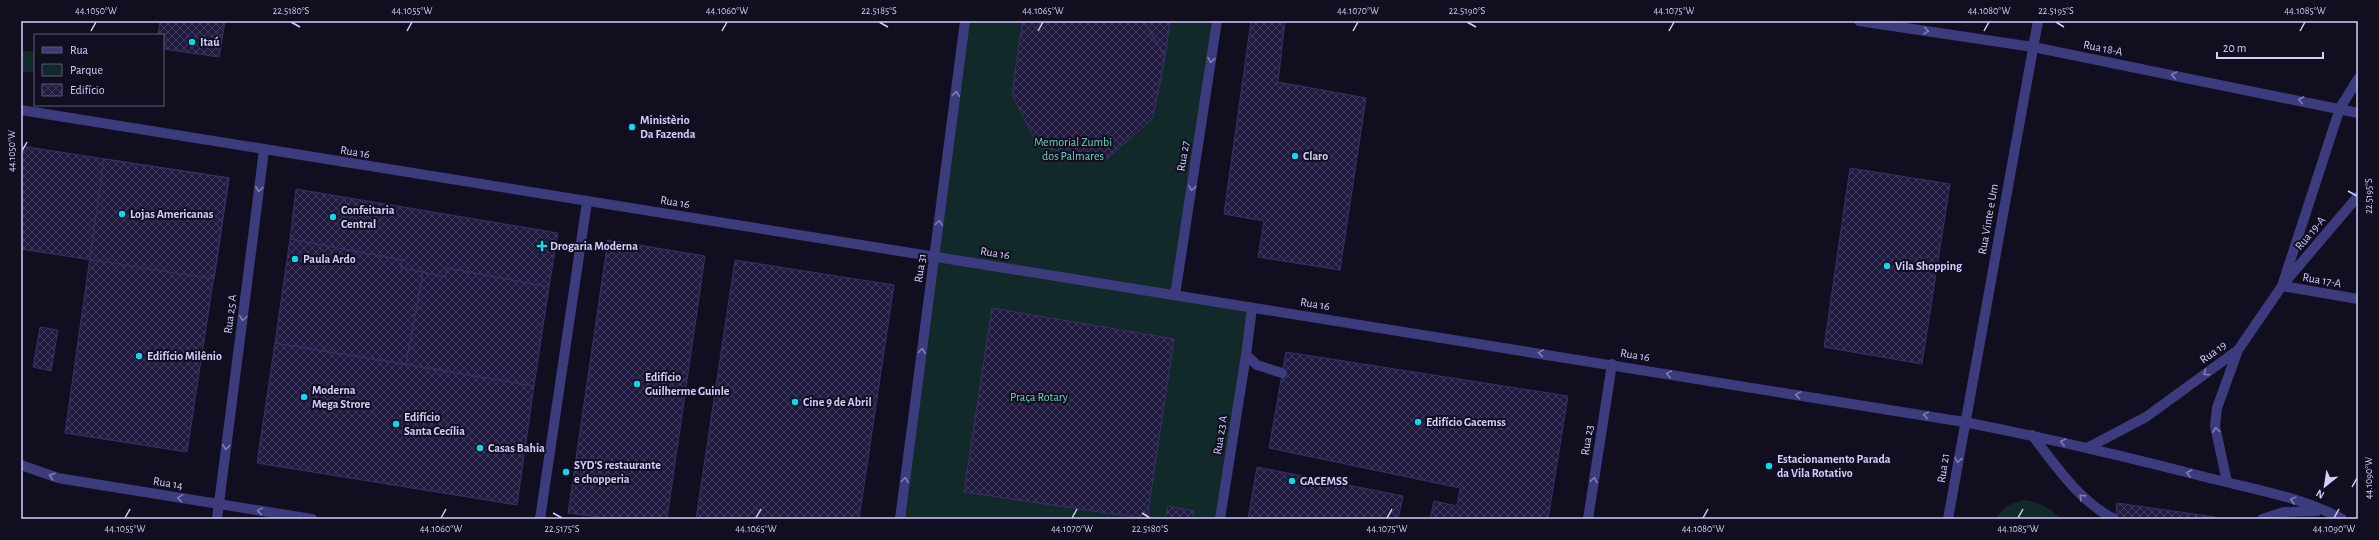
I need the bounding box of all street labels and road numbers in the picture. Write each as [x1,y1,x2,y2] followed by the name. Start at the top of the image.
[2082,38,2124,58] street label: Rua 18-A
[1175,140,1191,172] street label: Rua 27
[339,144,371,160] street label: Rua 16
[1976,183,2000,255] street label: Rua Vinte e Um
[659,194,691,210] street label: Rua 16
[2293,214,2327,252] street label: Rua 19-A
[979,245,1011,261] street label: Rua 16
[912,253,928,283] street label: Rua 31
[2302,271,2342,289] street label: Rua 17-A
[222,294,238,334] street label: Rua 25 A
[1299,296,1331,312] street label: Rua 16
[2197,338,2229,366] street label: Rua 19
[1619,347,1651,363] street label: Rua 16
[1211,415,1229,455] street label: Rua 23 A
[1579,424,1595,456] street label: Rua 23
[1935,452,1951,484] street label: Rua 21
[152,475,184,491] street label: Rua 14

